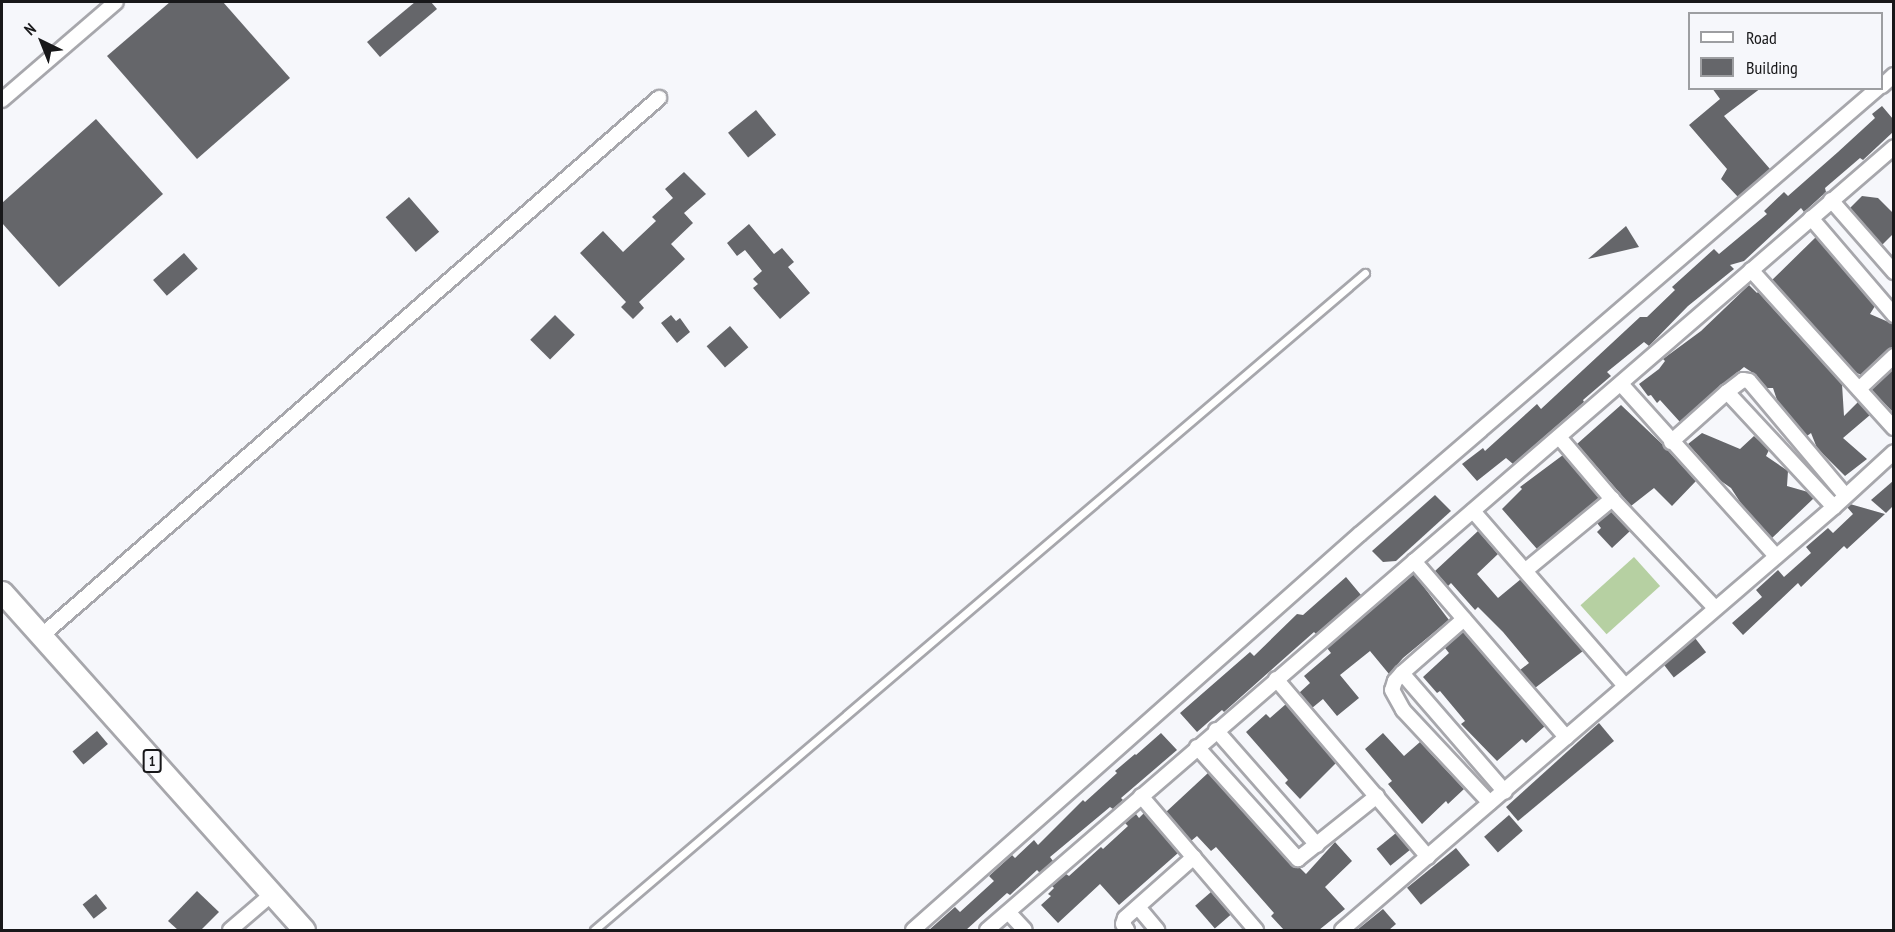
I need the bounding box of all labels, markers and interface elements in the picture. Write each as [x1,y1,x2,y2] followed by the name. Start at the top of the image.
[12,12,72,72] north arrow
[1688,12,1883,90] legend
[20,19,40,39] text: N
[1746,26,1777,49] text: Road
[1746,56,1798,79] text: Building
[142,750,162,772] road number: 1

